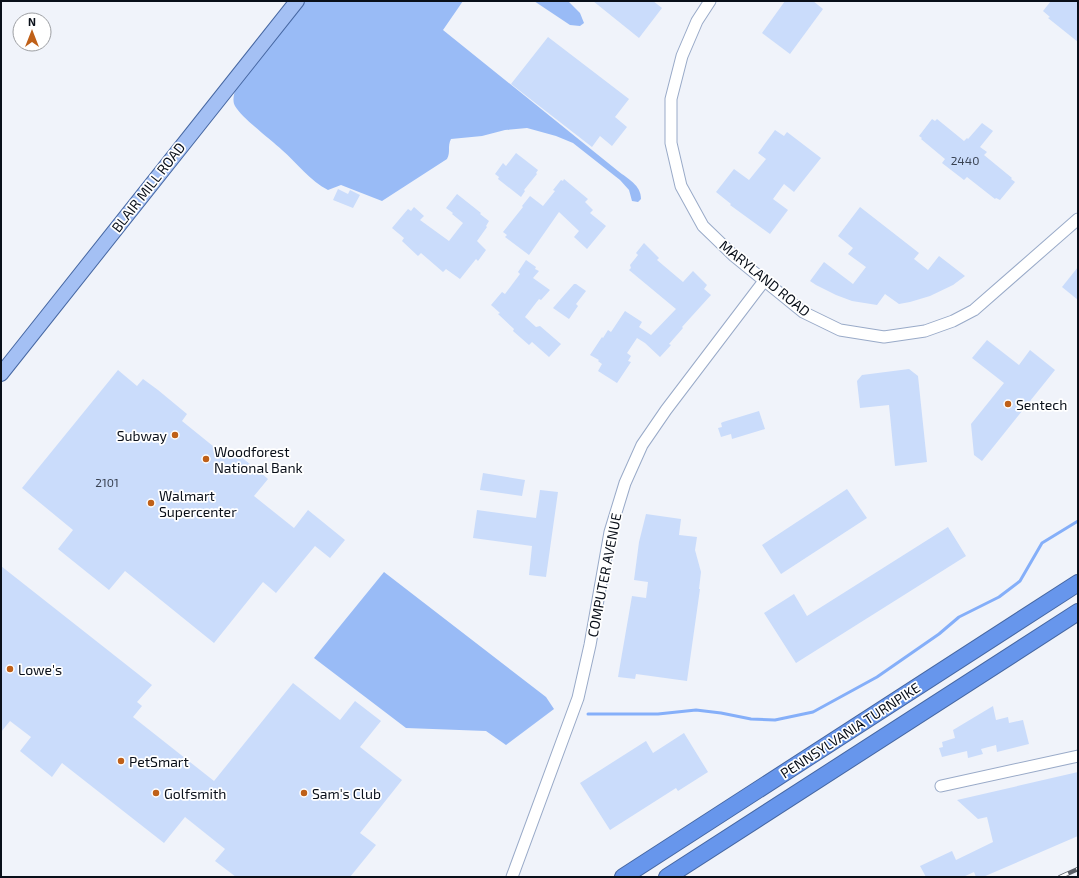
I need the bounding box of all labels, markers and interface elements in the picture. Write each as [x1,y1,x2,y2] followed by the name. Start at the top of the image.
[12,12,52,52] north arrow
[28,15,36,28] text: N
[108,139,188,235] street label: BLAIR MILL ROAD
[951,153,979,167] house number: 2440
[716,236,814,320] street label: MARYLAND ROAD
[1016,396,1067,413] place label: Sentech
[1003,399,1013,409] marker: Sentech
[117,427,168,444] place label: Subway
[170,430,180,440] marker: Subway
[214,443,303,476] place label: Woodforest National Bank
[201,454,211,464] marker: Woodforest National Bank
[95,475,119,489] house number: 2101
[159,487,237,520] place label: Walmart Supercenter
[146,498,156,508] marker: Walmart Supercenter
[584,511,624,639] street label: COMPUTER AVENUE
[18,661,62,678] place label: Lowe's
[5,664,15,674] marker: Lowe's
[777,678,923,782] street label: PENNSYLVANIA TURNPIKE
[129,753,189,770] place label: PetSmart
[116,756,126,766] marker: PetSmart
[164,785,226,802] place label: Golfsmith
[312,785,381,802] place label: Sam's Club
[151,788,161,798] marker: Golfsmith
[299,788,309,798] marker: Sam's Club

